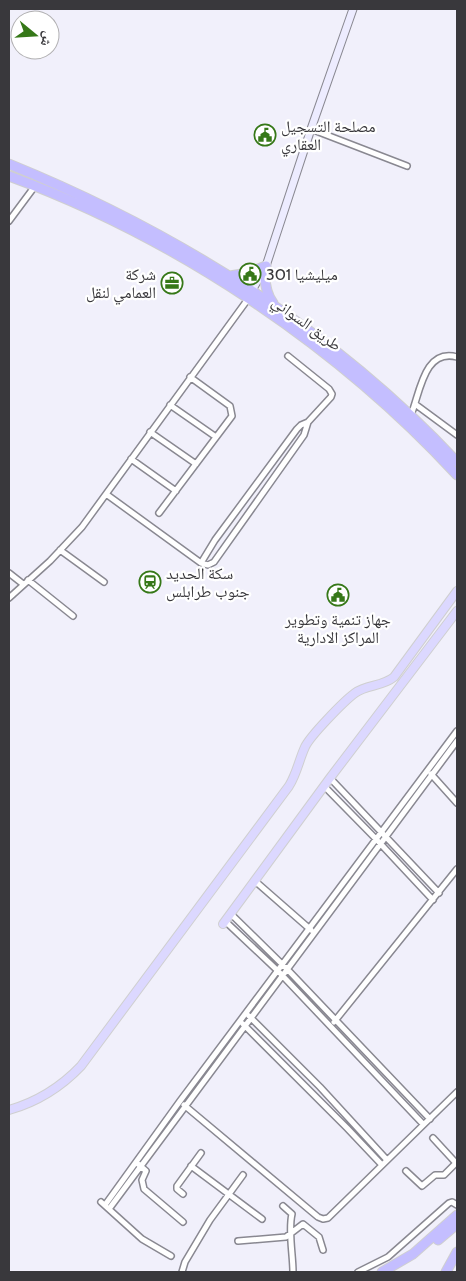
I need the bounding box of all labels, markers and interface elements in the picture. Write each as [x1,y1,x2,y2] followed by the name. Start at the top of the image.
[10,10,60,60] north arrow
[36,29,58,49] text: ش
[281,117,376,157] place label: مصلحة التسجيل العقاري
[253,123,277,147] public building icon: مصلحة التسجيل العقاري
[238,262,262,286] public building icon: ميليشيا 301
[86,265,156,305] place label: شركة العمامي لنقل
[266,265,338,284] place label: ميليشيا 301
[160,271,184,295] office icon: شركة العمامي لنقل
[267,292,345,357] street label: طريق السواني
[166,564,250,602] place label: سكة الحديد جنوب طرابلس
[138,570,162,594] station icon: سكة الحديد جنوب طرابلس
[326,583,350,607] public building icon: جهاز تنمية وتطوير المراكز الادارية
[284,610,391,647] place label: جهاز تنمية وتطوير المراكز الادارية

